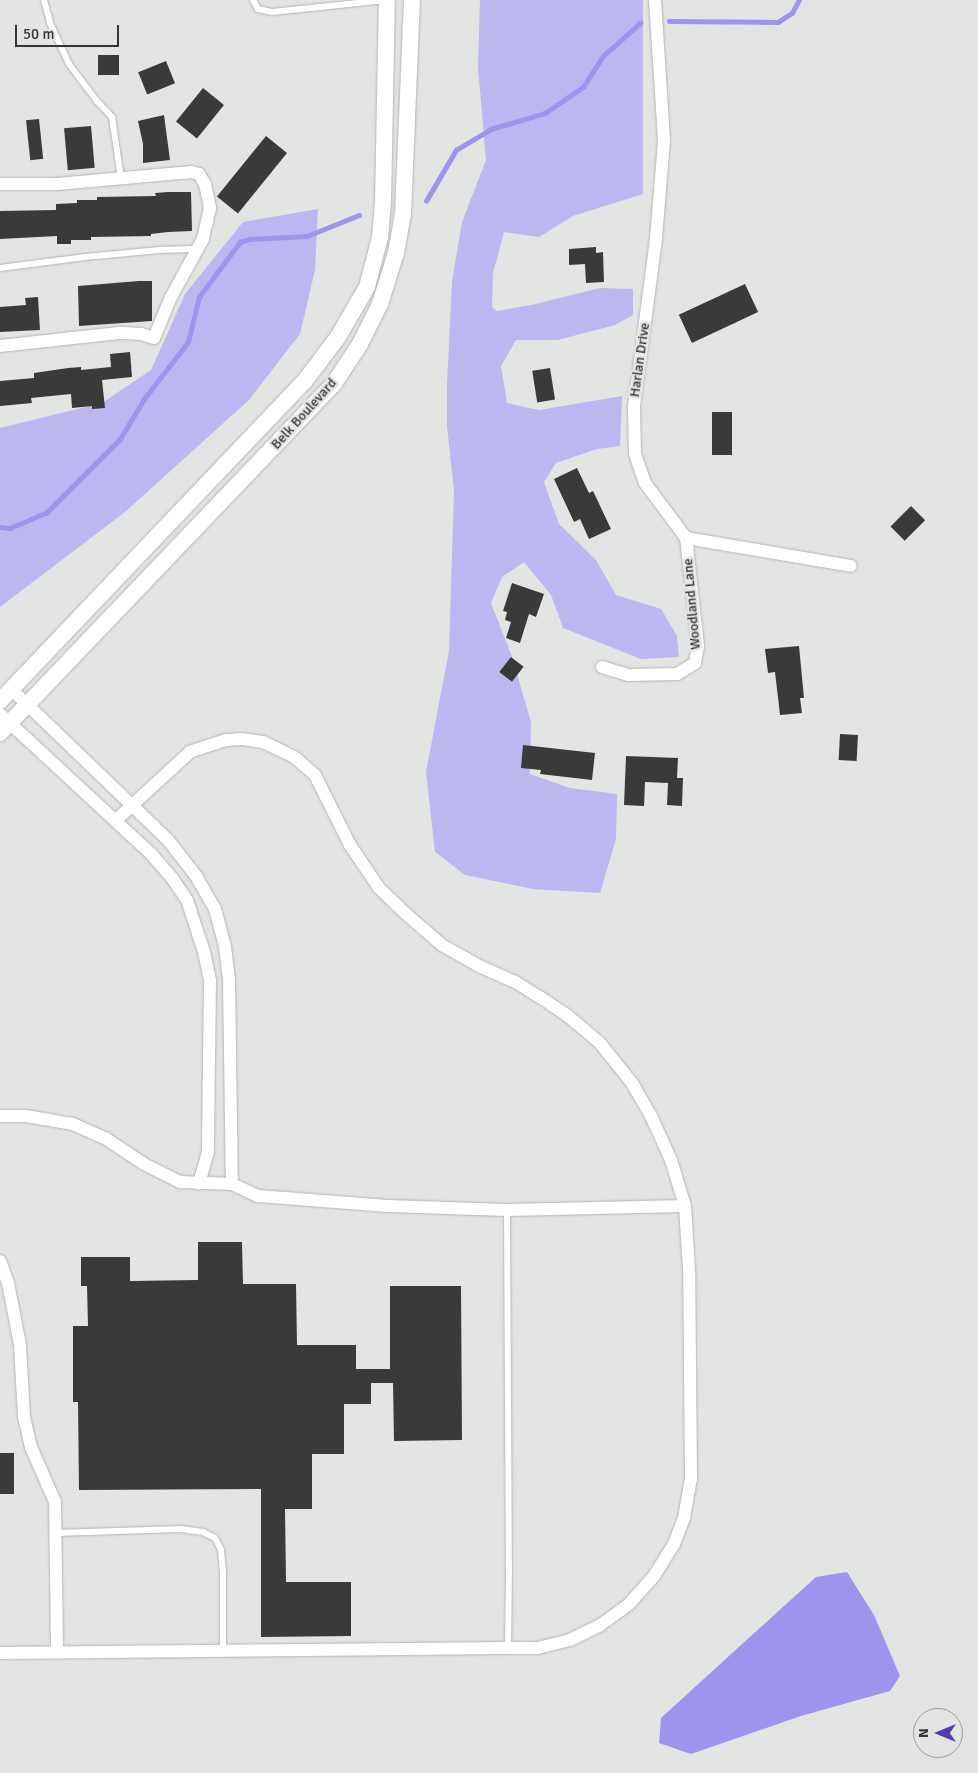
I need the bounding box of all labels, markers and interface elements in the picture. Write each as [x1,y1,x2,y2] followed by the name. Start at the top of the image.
[18,15,121,47] scale bar
[23,25,54,43] text: 50 m
[626,322,654,398] street label: Harlan Drive
[268,375,340,453] street label: Belk Boulevard
[680,558,704,650] street label: Woodland Lane
[913,1708,963,1758] north arrow
[915,1728,932,1738] text: N

